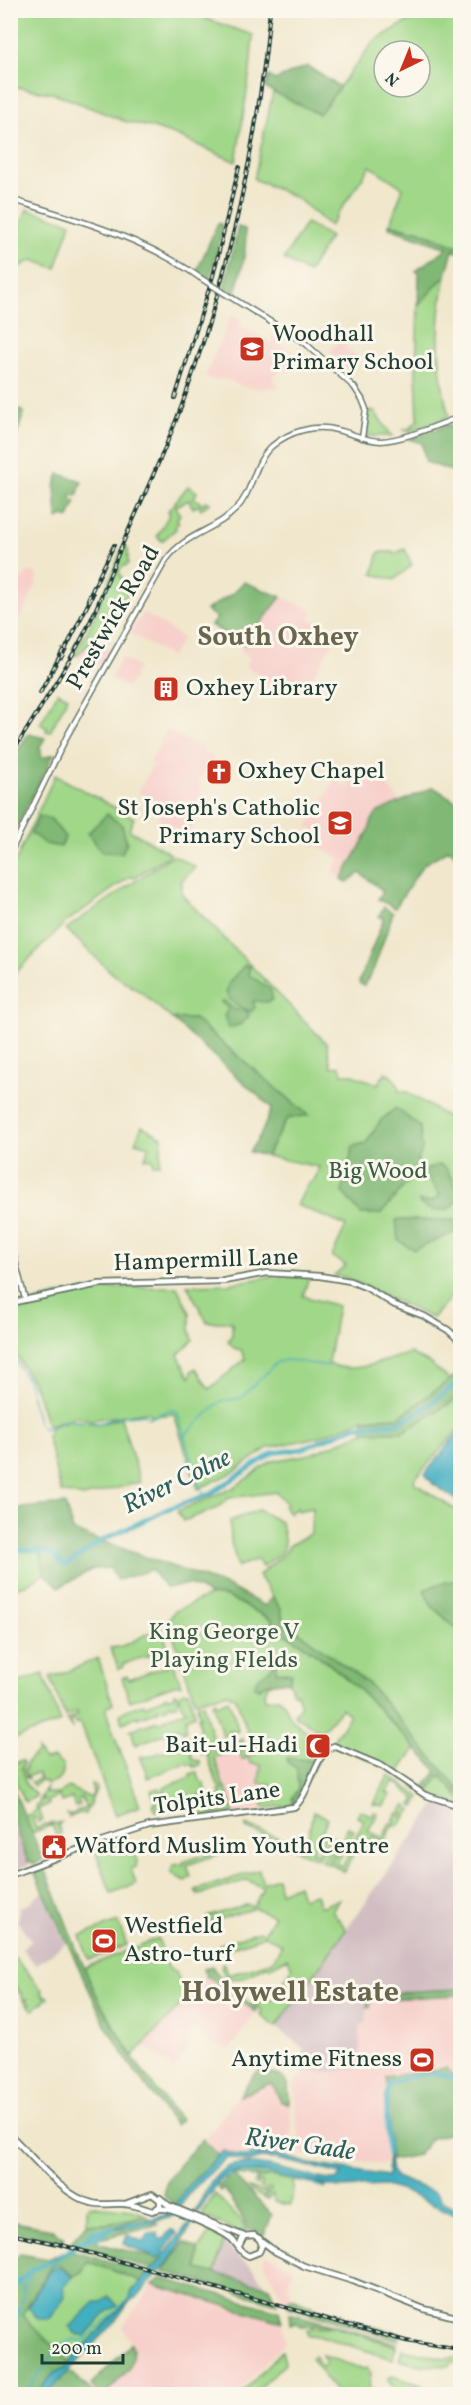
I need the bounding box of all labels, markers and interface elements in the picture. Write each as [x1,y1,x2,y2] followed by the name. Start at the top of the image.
[372,39,432,99] north arrow
[381,66,405,91] text: N
[272,318,434,380] place label: Woodhall Primary School
[237,334,267,364] school or university icon: Woodhall Primary School
[59,539,169,697] street label: Prestwick Road
[197,619,359,657] district label: South Oxhey
[186,672,337,706] place label: Oxhey Library
[151,674,181,704] building icon: Oxhey Library
[238,755,385,789] place label: Oxhey Chapel
[204,757,234,787] church icon: Oxhey Chapel
[117,792,320,854] place label: St Joseph's Catholic Primary School
[325,808,355,838] school or university icon: St Joseph's Catholic Primary School
[328,1155,428,1189] park label: Big Wood
[113,1241,299,1281] street label: Hampermill Lane
[117,1440,238,1524] water label: River Colne
[149,1616,299,1678] park label: King George V Playing FIelds
[165,1729,298,1763] place label: Bait-ul-Hadi
[303,1731,333,1761] mosque icon: Bait-ul-Hadi
[151,1773,283,1825] street label: Tolpits Lane
[74,1830,389,1864] place label: Watford Muslim Youth Centre
[39,1832,69,1862] public building icon: Watford Muslim Youth Centre
[124,1910,235,1972] place label: Westfield Astro-turf
[89,1926,119,1956] sports icon: Westfield Astro-turf
[181,1972,399,2014] district label: Holywell Estate
[231,2043,402,2077] place label: Anytime Fitness
[407,2045,437,2075] sports icon: Anytime Fitness
[243,2119,358,2171] water label: River Gade
[42,2327,123,2365] scale bar
[51,2337,102,2362] text: 200 m

